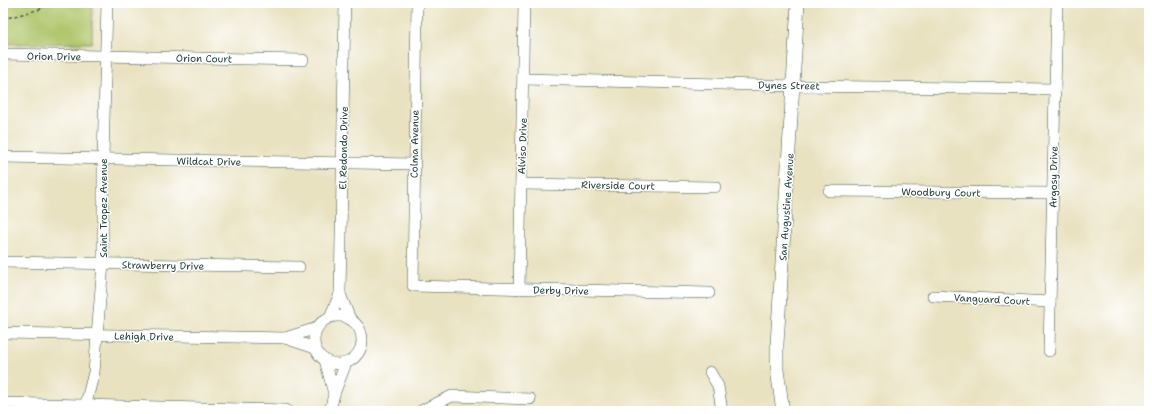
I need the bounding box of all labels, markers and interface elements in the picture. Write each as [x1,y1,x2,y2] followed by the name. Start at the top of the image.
[27,50,82,63] street label: Orion Drive
[176,52,232,65] street label: Orion Court
[758,78,820,93] street label: Dynes Street
[336,106,351,190] street label: El Redondo Drive
[407,109,422,178] street label: Colma Avenue
[515,117,530,175] street label: Alviso Drive
[1046,146,1061,208] street label: Argosy Drive
[776,152,797,261] street label: San Augustine Avenue
[177,154,242,169] street label: Wildcat Drive
[97,158,110,258] street label: Saint Tropez Avenue
[581,178,655,193] street label: Riverside Court
[901,185,981,200] street label: Woodbury Court
[122,258,205,273] street label: Strawberry Drive
[533,284,589,297] street label: Derby Drive
[953,291,1031,308] street label: Vanguard Court
[114,329,174,344] street label: Lehigh Drive

